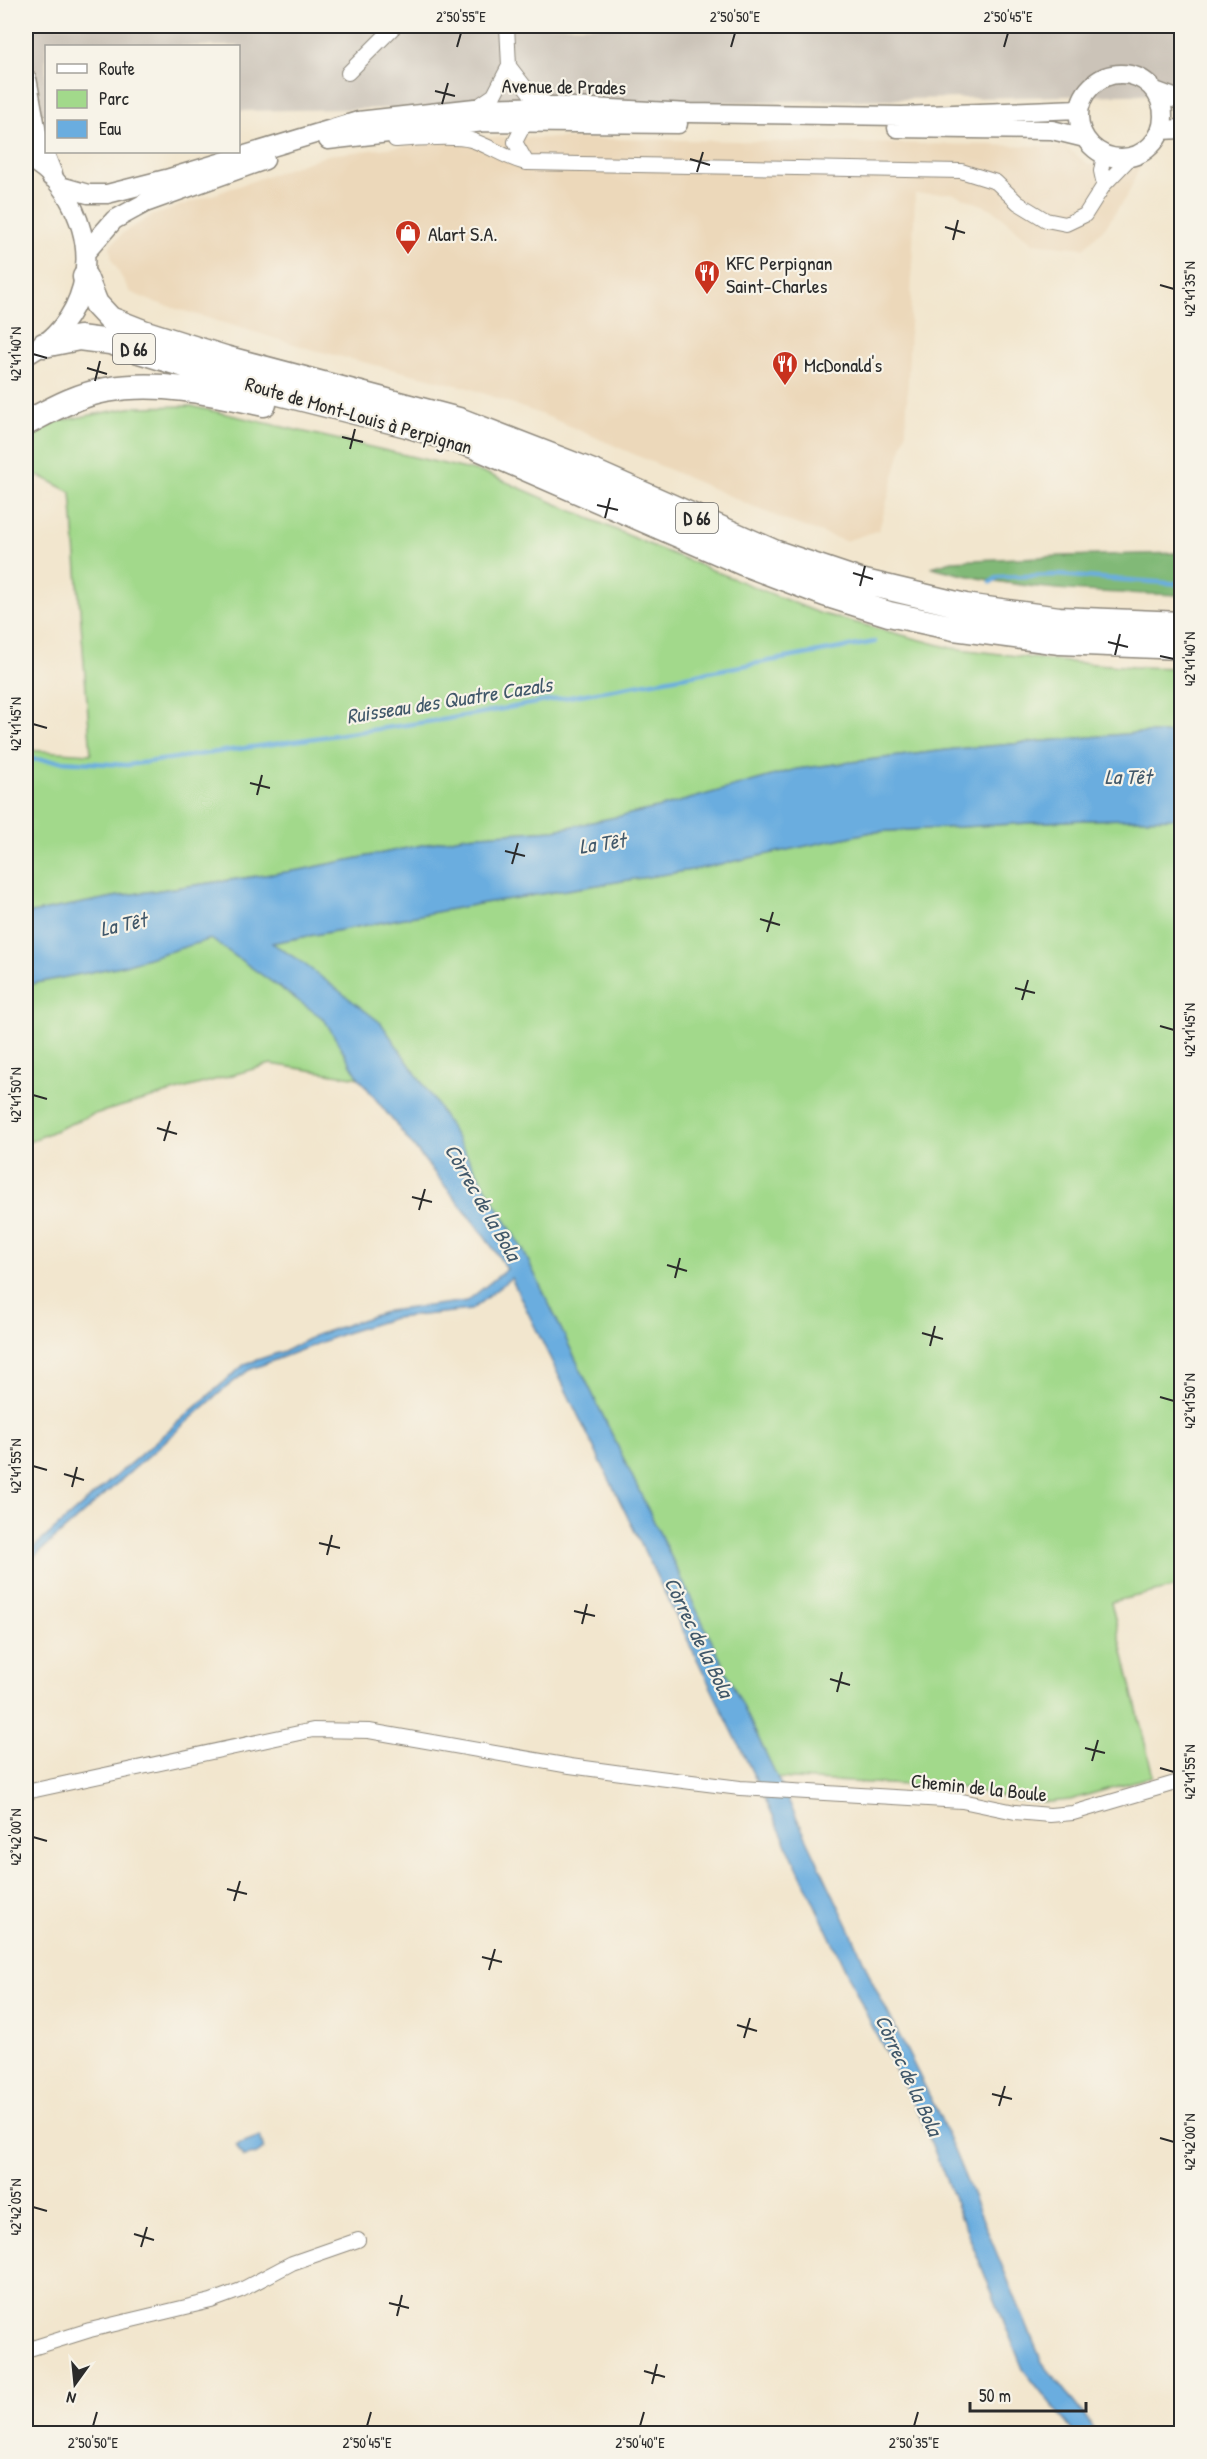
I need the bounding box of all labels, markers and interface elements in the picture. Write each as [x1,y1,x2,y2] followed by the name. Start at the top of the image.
[436,6,486,27] text: 2°50'55"E
[710,6,761,27] text: 2°50'50"E
[983,6,1033,27] text: 2°50'45"E
[45,45,240,153] legend
[99,56,135,81] text: Route
[502,71,627,101] street label: Avenue de Prades
[99,86,129,111] text: Parc
[99,116,121,141] text: Eau
[393,218,423,256] shop icon: Alart S.A.
[428,220,498,247] place label: Alart S.A.
[726,249,833,299] place label: KFC Perpignan Saint-Charles
[692,258,722,296] restaurant icon: KFC Perpignan Saint-Charles
[1179,261,1200,317] text: 42°41'35"N
[5,327,26,381] text: 42°41'40"N
[113,334,155,364] road number: D 66
[770,349,800,387] restaurant icon: McDonald's
[804,351,882,378] place label: McDonald's
[242,370,476,460] street label: Route de Mont-Louis à Perpignan
[676,503,718,533] road number: D 66
[1179,632,1200,686] text: 42°41'40"N
[344,669,556,731] water label: Ruisseau des Quatre Cazals
[5,697,26,751] text: 42°41'45"N
[1105,762,1154,791] water label: La Têt
[577,825,630,861] water label: La Têt
[97,904,151,943] water label: La Têt
[1179,1003,1200,1057] text: 42°41'45"N
[5,1067,26,1123] text: 42°41'50"N
[438,1138,530,1268] water label: Còrrec de la Bola
[1179,1373,1200,1429] text: 42°41'50"N
[5,1439,26,1493] text: 42°41'55"N
[657,1572,742,1704] water label: Còrrec de la Bola
[1179,1745,1200,1799] text: 42°41'55"N
[910,1766,1048,1808] street label: Chemin de la Boule
[5,1808,26,1866] text: 42°42'00"N
[868,2010,951,2143] water label: Còrrec de la Bola
[1179,2113,1200,2171] text: 42°42'00"N
[5,2179,26,2235] text: 42°42'05"N
[45,2354,105,2414] north arrow
[970,2375,1086,2413] scale bar
[979,2383,1011,2408] text: 50 m
[64,2387,78,2410] text: N
[68,2432,119,2453] text: 2°50'50"E
[342,2432,392,2453] text: 2°50'45"E
[615,2432,665,2453] text: 2°50'40"E
[889,2432,940,2453] text: 2°50'35"E

